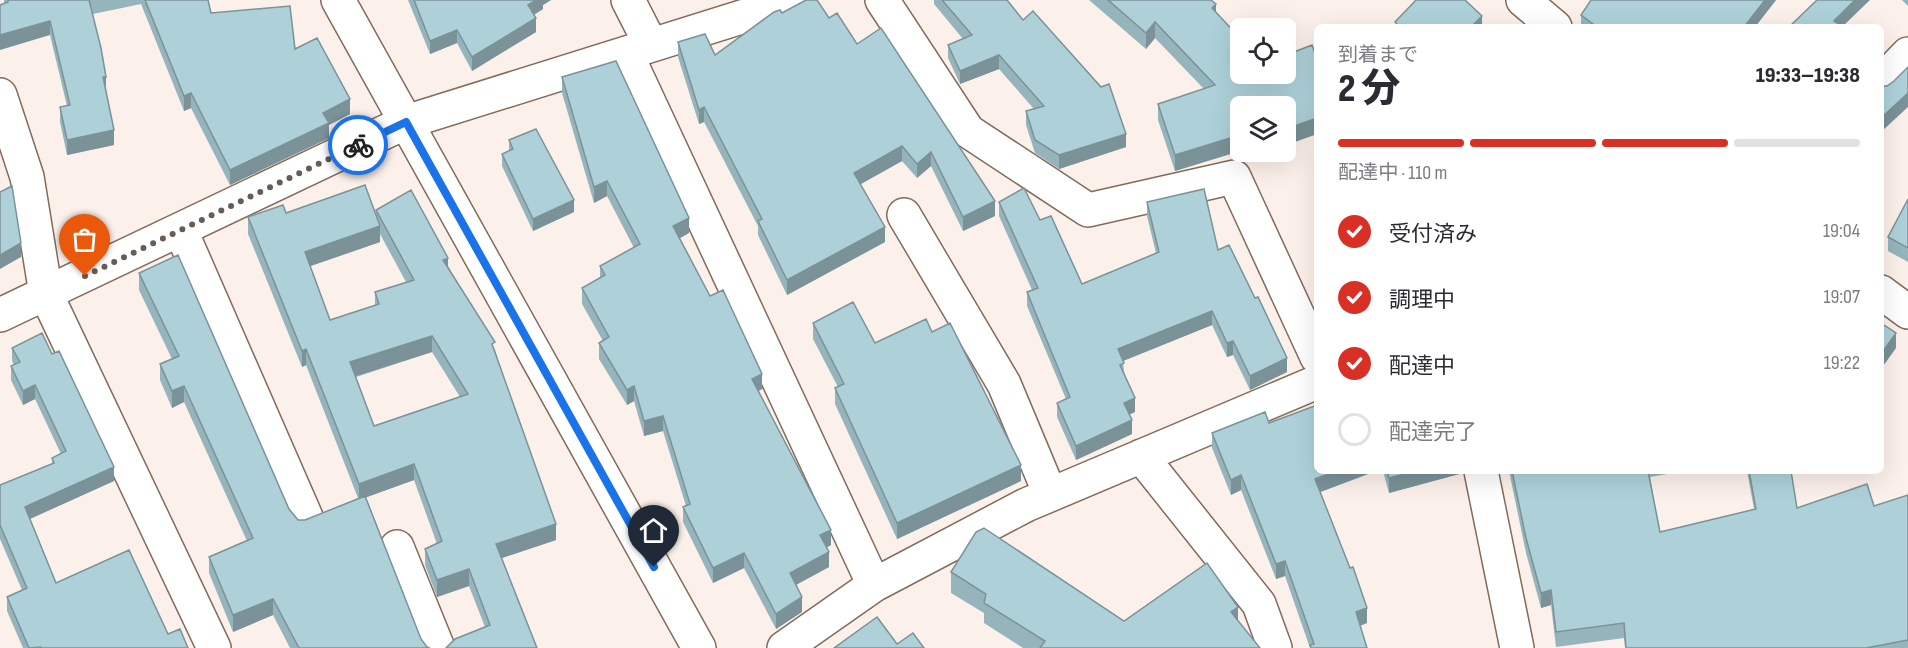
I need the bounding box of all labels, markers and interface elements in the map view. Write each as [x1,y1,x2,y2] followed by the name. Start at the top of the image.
[1230,18,1296,162] map controls
[1230,18,1296,84] button: locate
[1338,43,1418,67] text: 到着まで
[1756,62,1860,89] text: 19:33–19:38
[1338,66,1401,113] text: 2 分
[1230,96,1296,162] button: layers
[328,115,388,175] courier
[342,129,375,162] icon: bike
[1338,161,1447,185] text: 配達中 · 110 m
[59,214,110,276] pin
[1338,215,1371,248] icon: check
[1823,219,1860,243] text: 19:04
[1389,221,1477,248] text: 受付済み
[68,223,101,256] icon: bag
[1338,281,1371,314] icon: check
[1824,285,1860,309] text: 19:07
[1389,287,1455,314] text: 調理中
[1338,347,1371,380] icon: check
[1824,351,1860,375] text: 19:22
[1389,353,1455,380] text: 配達中
[1389,419,1477,446] text: 配達完了
[628,505,679,567] pin
[637,514,670,547] icon: home

